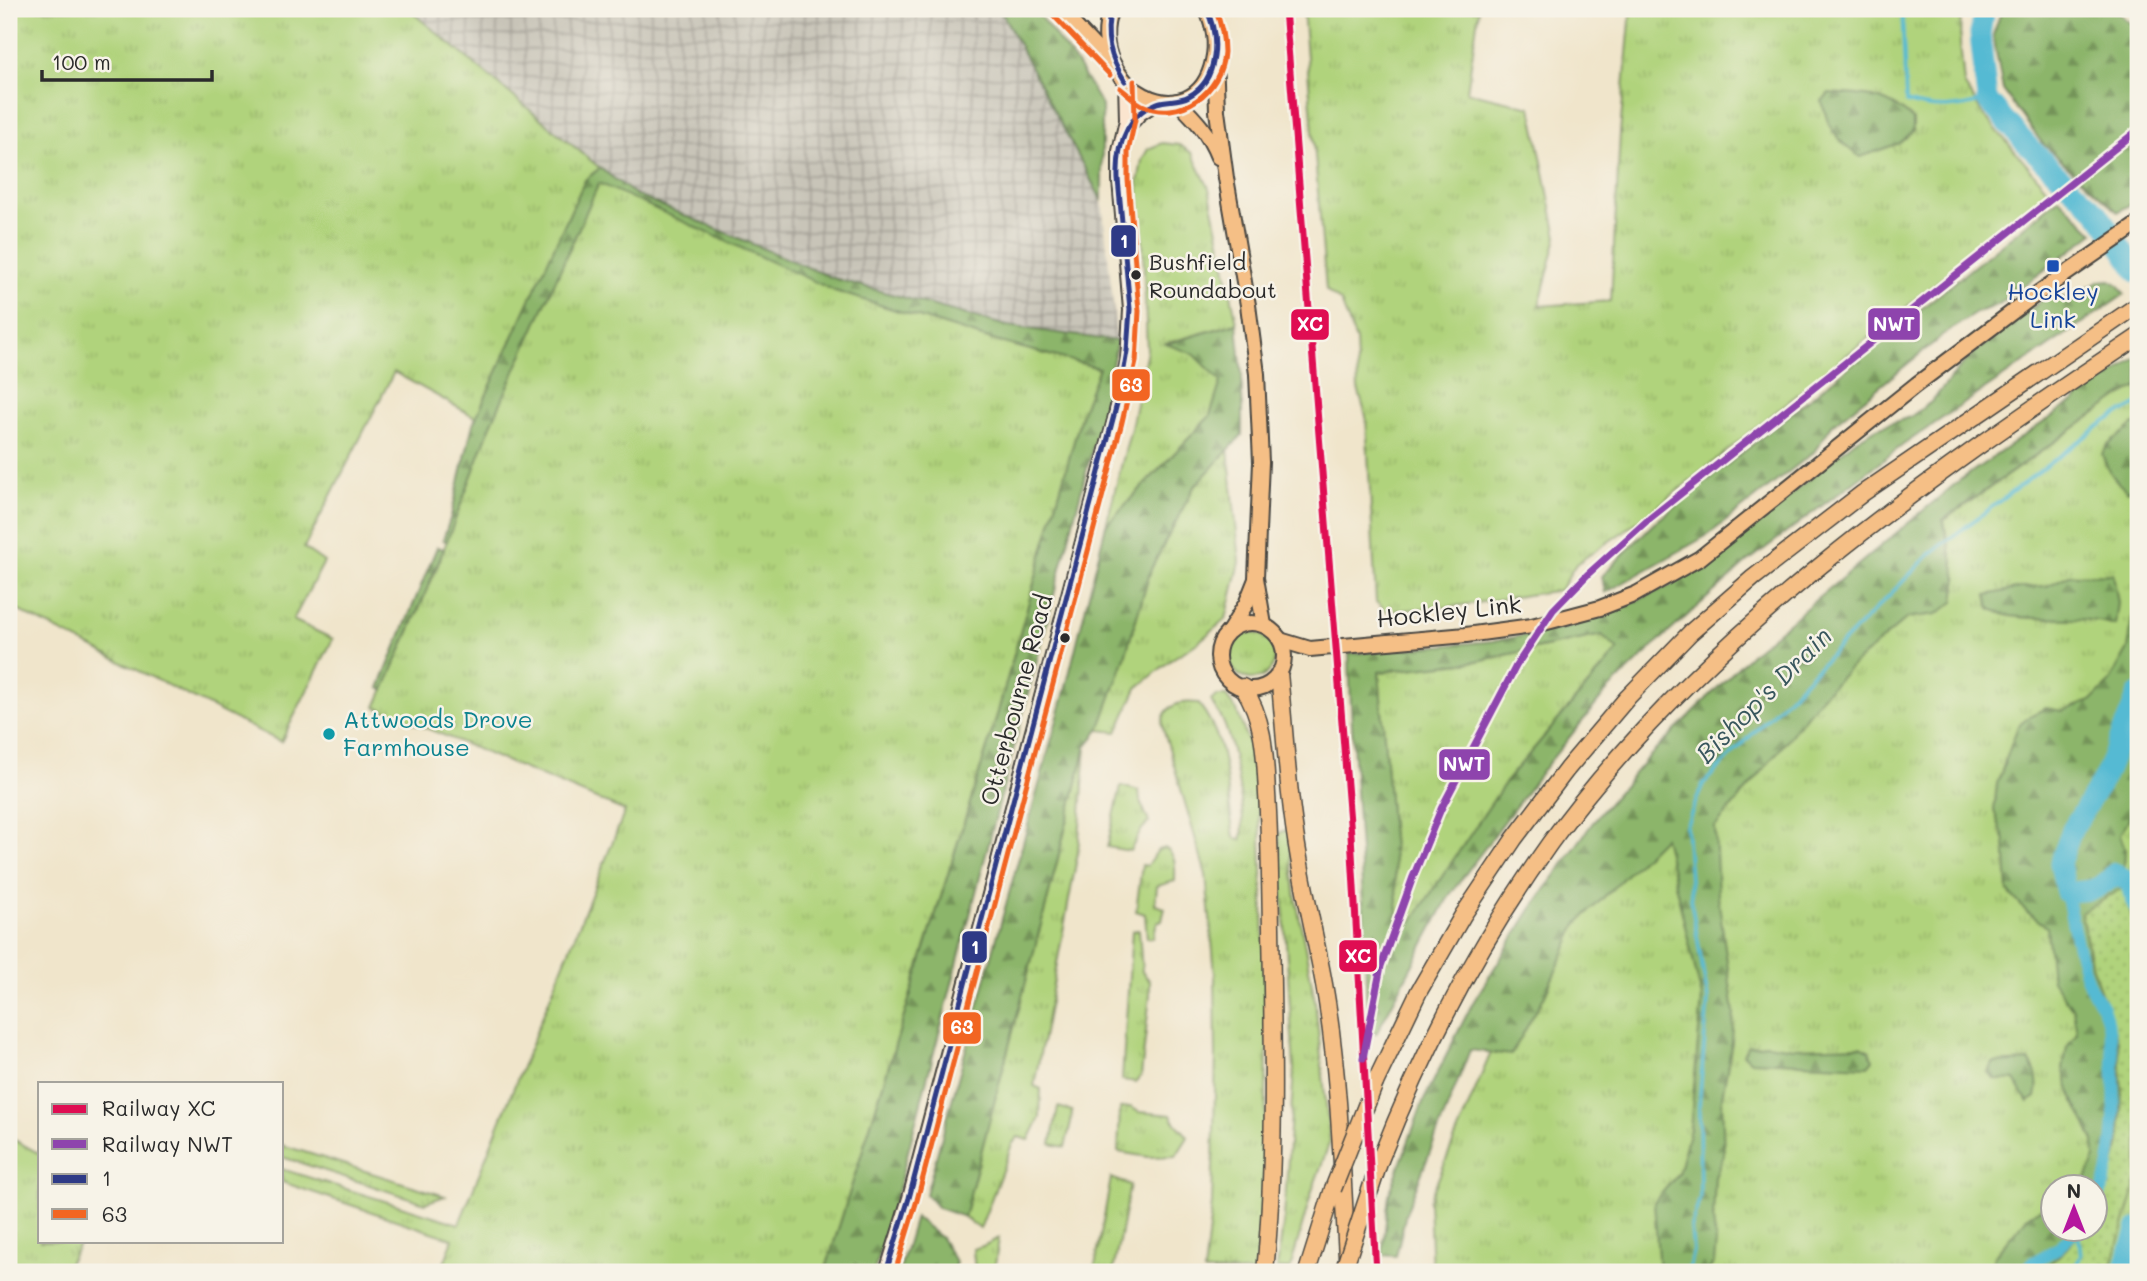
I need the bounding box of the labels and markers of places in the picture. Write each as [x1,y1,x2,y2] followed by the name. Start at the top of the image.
[1149,247,1277,304] place label: Bushfield Roundabout
[2045,258,2061,274] marker: Hockley Link
[1129,268,1143,282] marker: Bushfield Roundabout
[2007,275,2099,334] place label: Hockley Link
[1058,631,1072,645] unlabelled marker
[343,703,533,762] place label: Attwoods Drove Farmhouse
[321,726,337,742] marker: Attwoods Drove Farmhouse

